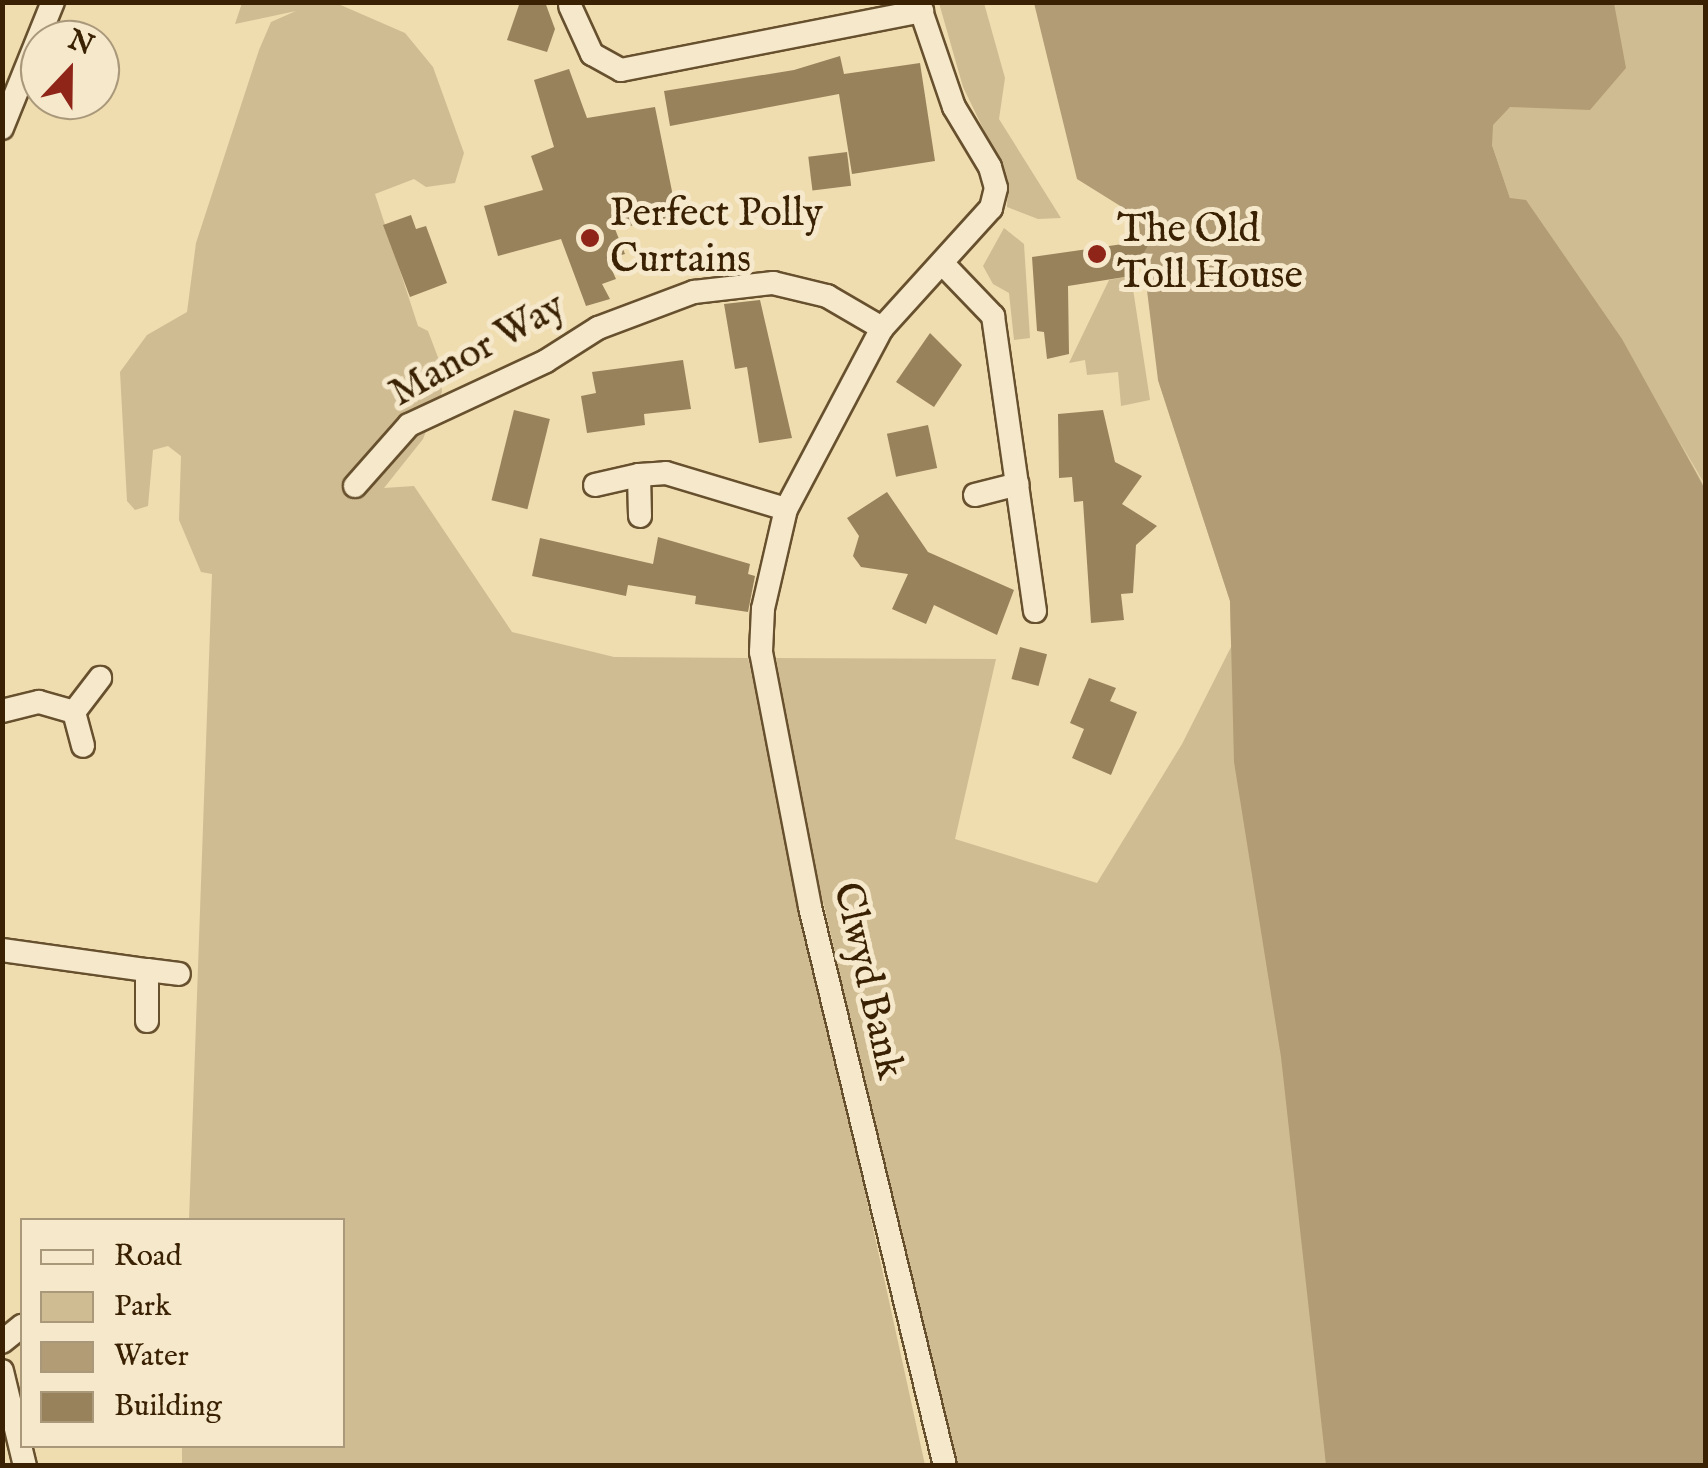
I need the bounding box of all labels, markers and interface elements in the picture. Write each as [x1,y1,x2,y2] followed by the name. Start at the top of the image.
[20,20,120,120] north arrow
[63,23,98,64] text: N
[610,191,823,285] place label: Perfect Polly Curtains
[1117,207,1303,301] place label: The Old Toll House
[579,227,601,249] marker: Perfect Polly Curtains
[1086,243,1108,265] marker: The Old Toll House
[382,283,574,419] street label: Manor Way
[821,878,913,1084] street label: Clwyd Bank
[20,1218,345,1448] legend
[114,1238,182,1276] text: Road
[114,1288,171,1326] text: Park
[114,1338,189,1376] text: Water
[114,1388,222,1426] text: Building

